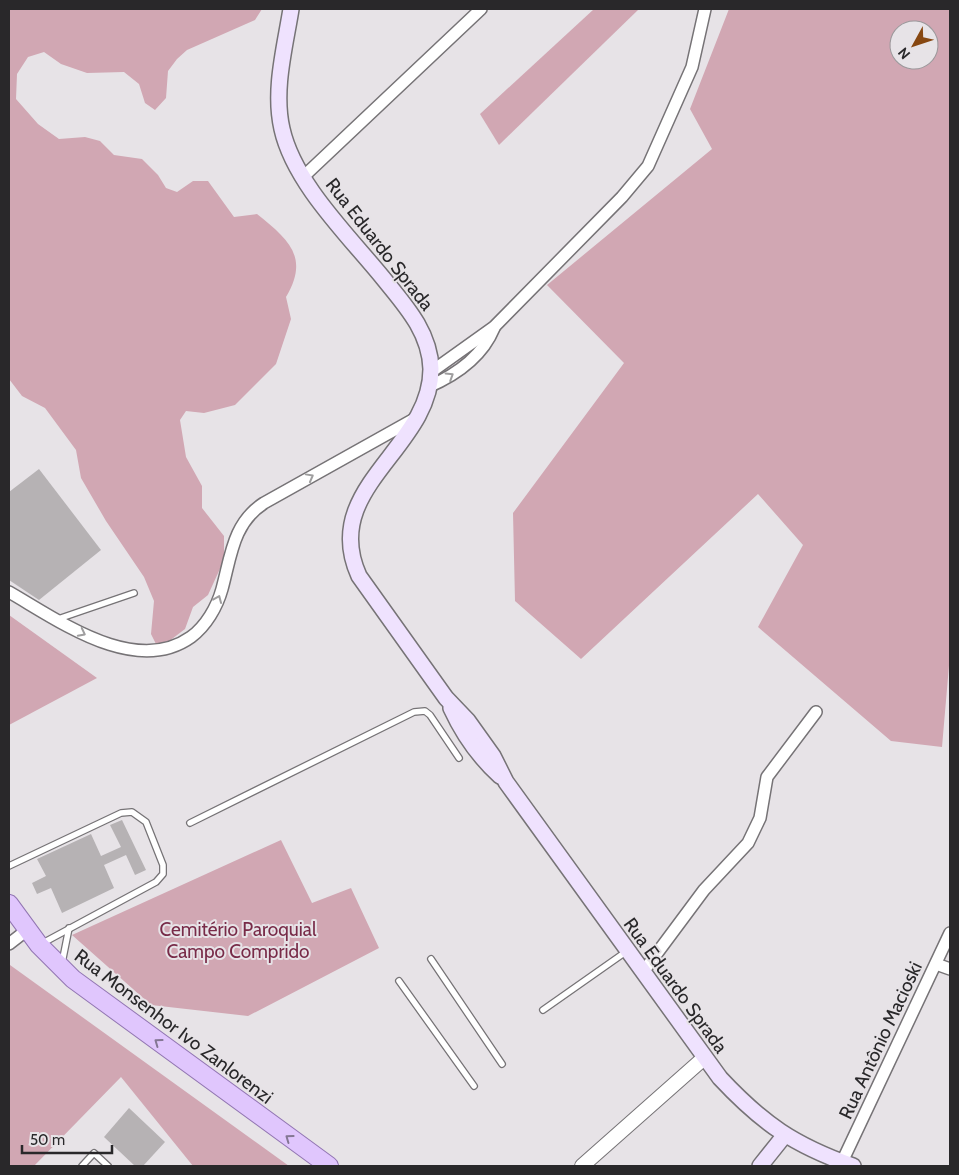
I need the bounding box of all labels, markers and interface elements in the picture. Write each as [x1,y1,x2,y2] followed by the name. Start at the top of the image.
[889,20,939,70] north arrow
[894,44,914,63] text: N
[321,174,438,315] street label: Rua Eduardo Sprada
[445,372,454,382] one-way arrow
[304,474,313,484] one-way arrow
[211,595,222,604] one-way arrow
[77,626,86,637] one-way arrow
[619,913,732,1057] street label: Rua Eduardo Sprada
[160,918,317,963] park label: Cemitério Paroquial Campo Comprido
[70,944,277,1109] street label: Rua Monsenhor Ivo Zanlorenzi
[834,958,927,1122] street label: Rua Antônio Macioski
[154,1039,164,1048] one-way arrow
[22,1122,112,1154] scale bar
[30,1131,65,1149] text: 50 m
[286,1135,295,1143] one-way arrow

